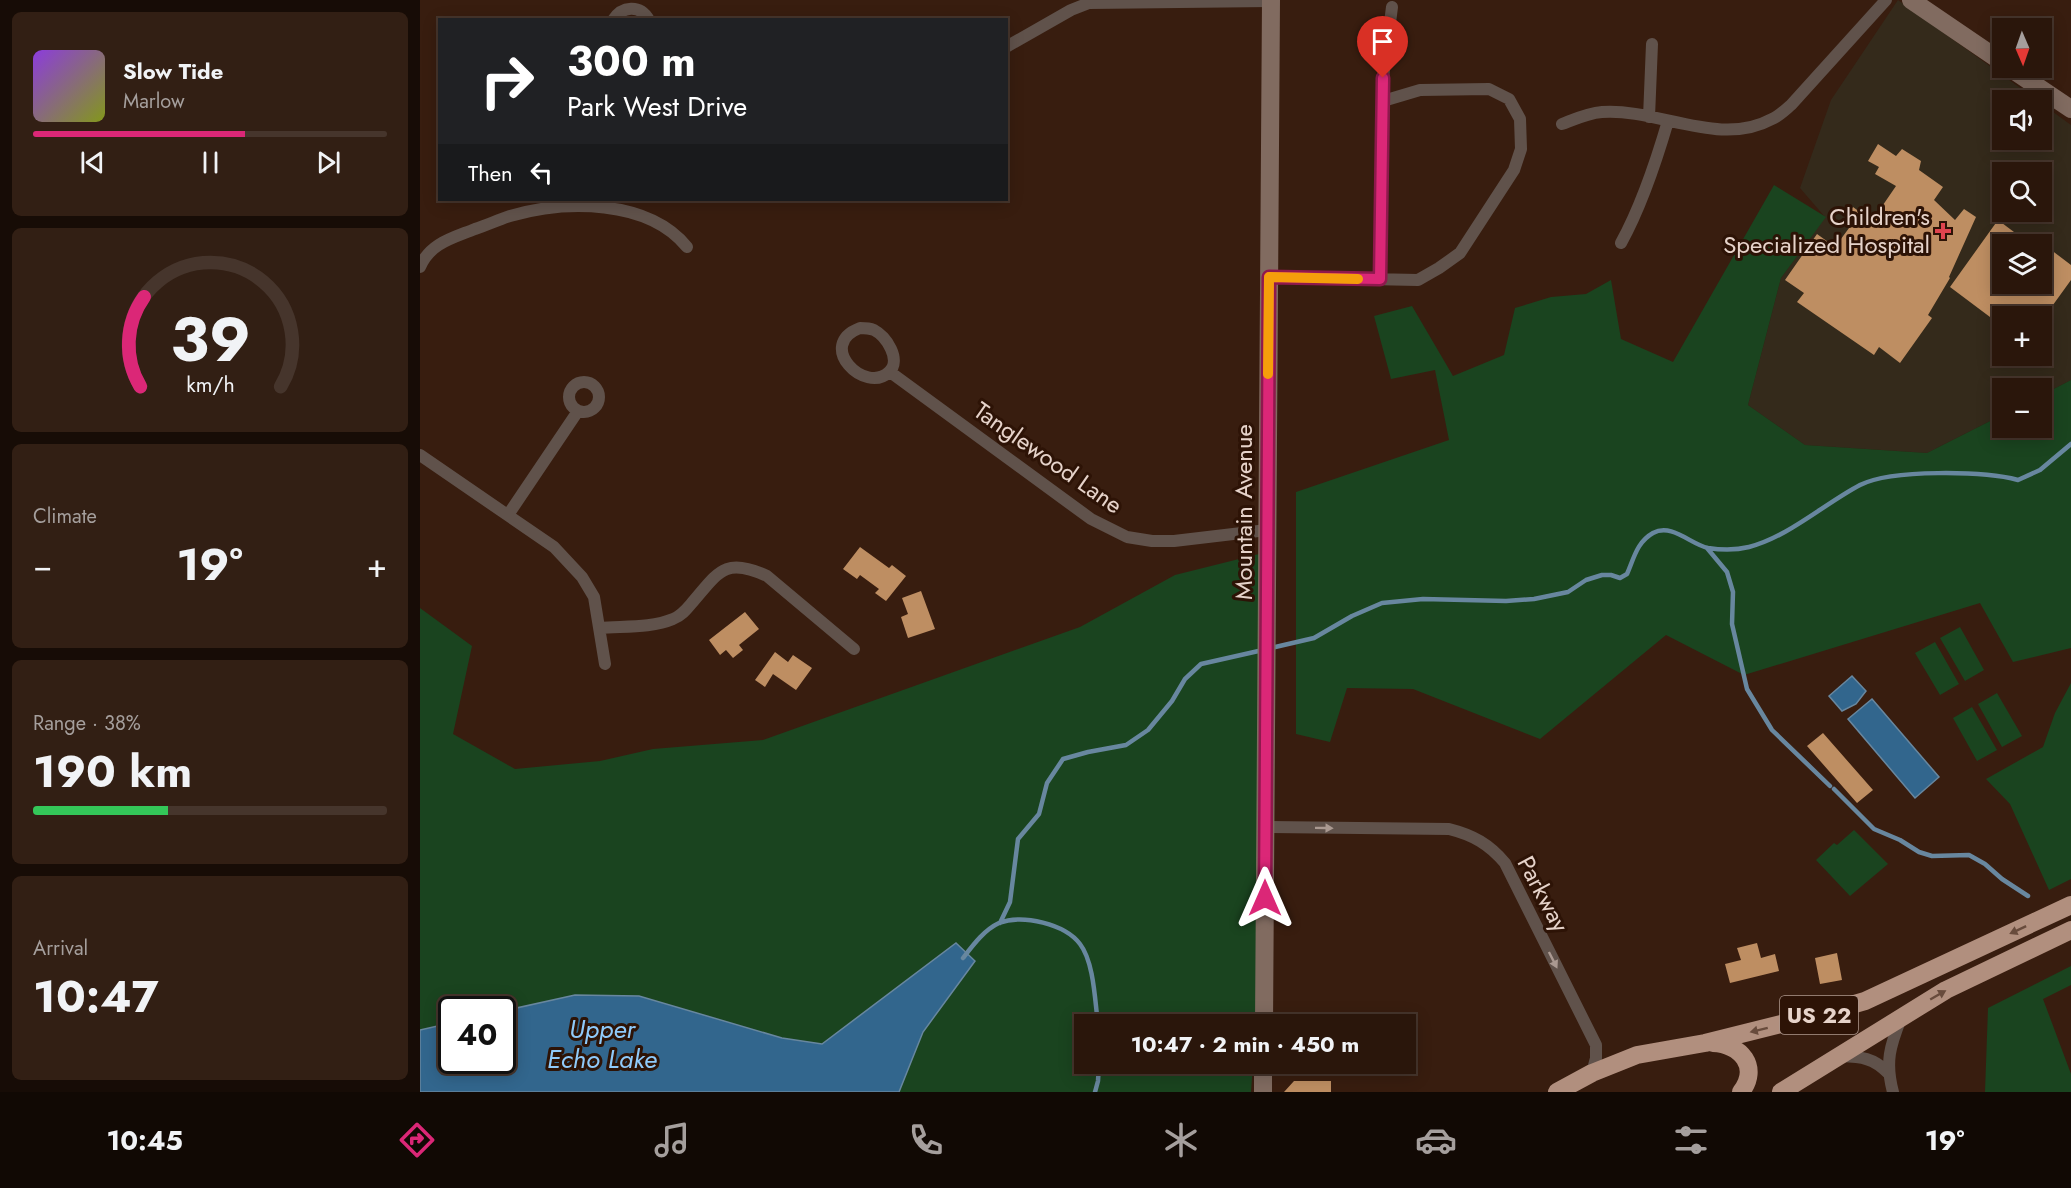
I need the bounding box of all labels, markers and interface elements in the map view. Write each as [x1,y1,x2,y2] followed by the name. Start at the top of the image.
[1357,16,1408,78] pin
[1992,18,2052,78] north arrow
[1992,18,2052,438] map controls
[1366,25,1399,58] icon: arrive
[567,31,696,92] text: 300 m
[468,42,546,120] icon: right
[123,55,223,87] text: Slow Tide
[123,87,185,116] text: Marlow
[567,87,747,126] text: Park West Drive
[1992,90,2052,150] button: sound
[76,146,109,179] icon: previous
[194,146,227,179] icon: pause
[312,146,345,179] icon: next
[525,156,558,189] icon: left
[468,157,513,189] text: Then
[1992,162,2052,222] button: search
[1723,199,1930,262] place label: Children's Specialized Hospital
[1934,222,1952,240] marker: Children's Specialized Hospital
[1992,234,2052,294] button: layers
[170,294,250,384] text: 39
[1992,306,2052,366] button: +
[186,369,234,400] text: km/h
[1992,378,2052,438] button: −
[967,393,1130,522] street label: Tanglewood Lane
[1226,424,1261,600] street label: Mountain Avenue
[33,502,97,531] text: Climate
[176,532,243,597] text: 19°
[33,542,52,589] text: −
[367,542,387,589] text: +
[33,709,141,738] text: Range · 38%
[33,739,192,804] text: 190 km
[1314,823,1333,833] one-way arrow
[1509,850,1578,938] street label: Parkway
[1233,866,1297,930] position arrow
[2010,925,2027,934] one-way arrow
[33,934,88,963] text: Arrival
[1548,951,1558,968] one-way arrow
[33,964,159,1029] text: 10:47
[1930,990,1947,1000] one-way arrow
[438,996,516,1074] speed limit sign: 40
[1780,996,1858,1034] road number: US 22
[547,1010,657,1078] water label: Upper Echo Lake
[1749,1025,1768,1035] one-way arrow
[1131,1028,1359,1060] text: 10:47 · 2 min · 450 m
[396,1119,438,1161] icon: directions
[651,1119,693,1161] icon: music
[905,1119,947,1161] icon: phone
[1160,1119,1202,1161] icon: climate
[1415,1119,1457,1161] icon: car
[1670,1119,1712,1161] icon: filters
[106,1121,183,1160] text: 10:45
[1925,1121,1965,1160] text: 19°

